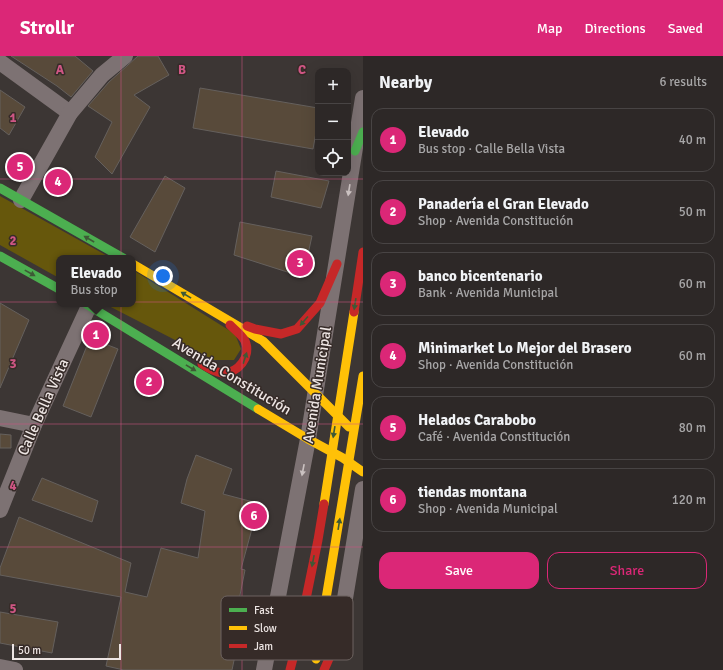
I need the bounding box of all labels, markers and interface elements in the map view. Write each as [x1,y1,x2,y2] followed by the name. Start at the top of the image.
[20,16,74,40] text: Strollr
[537,20,563,37] text: Map
[585,20,646,37] text: Directions
[668,20,703,37] text: Saved
[56,62,65,78] text: A
[178,62,186,78] text: B
[298,62,306,78] text: C
[315,68,351,176] map controls
[315,68,351,104] button: +
[379,72,432,93] text: Nearby
[659,74,707,90] text: 6 results
[315,104,351,140] button: −
[9,110,17,126] text: 1
[418,123,469,141] text: Elevado
[389,132,397,148] text: 1
[679,132,706,148] text: 40 m
[315,140,351,176] button: locate
[418,141,565,157] text: Bus stop · Calle Bella Vista
[7,152,33,182] pin: 5
[45,167,71,197] pin: 4
[346,183,352,196] one-way arrow
[418,195,589,213] text: Panadería el Gran Elevado
[389,204,397,220] text: 2
[679,204,706,220] text: 50 m
[418,213,573,229] text: Shop · Avenida Constitución
[9,233,17,249] text: 2
[83,235,95,242] one-way arrow
[287,248,313,278] pin: 3
[56,255,136,307] popup
[70,264,122,282] text: Elevado
[153,266,173,286] your location
[418,267,543,285] text: banco bicentenario
[24,269,35,276] one-way arrow
[389,276,397,292] text: 3
[679,276,706,292] text: 60 m
[70,282,118,298] text: Bus stop
[418,285,558,301] text: Bank · Avenida Municipal
[181,291,191,299] one-way arrow
[352,298,358,310] one-way arrow
[299,316,309,326] one-way arrow
[83,320,109,350] pin: 1
[299,325,335,445] street label: Avenida Municipal
[169,333,295,419] street label: Avenida Constitución
[418,339,632,357] text: Minimarket Lo Mejor del Brasero
[389,348,397,364] text: 4
[679,348,706,364] text: 60 m
[242,352,248,364] one-way arrow
[9,356,17,372] text: 3
[14,356,72,458] street label: Calle Bella Vista
[418,357,573,373] text: Shop · Avenida Constitución
[185,364,197,371] one-way arrow
[136,367,162,397] pin: 2
[418,411,536,429] text: Helados Carabobo
[389,420,397,436] text: 5
[679,420,706,436] text: 80 m
[331,426,337,439] one-way arrow
[418,429,570,445] text: Café · Avenida Constitución
[299,464,305,476] one-way arrow
[9,478,17,494] text: 4
[418,483,527,501] text: tiendas montana
[389,492,397,508] text: 6
[672,492,706,508] text: 120 m
[241,501,267,531] pin: 6
[418,501,558,517] text: Shop · Avenida Municipal
[336,518,342,530] one-way arrow
[379,552,539,589] button: Save
[547,552,707,589] button: Share
[310,555,316,567] one-way arrow
[221,596,353,660] legend
[9,601,17,617] text: 5
[254,604,274,617] text: Fast
[254,622,277,635] text: Slow
[254,640,273,653] text: Jam
[12,642,121,661] scale bar
[18,644,41,657] text: 50 m

